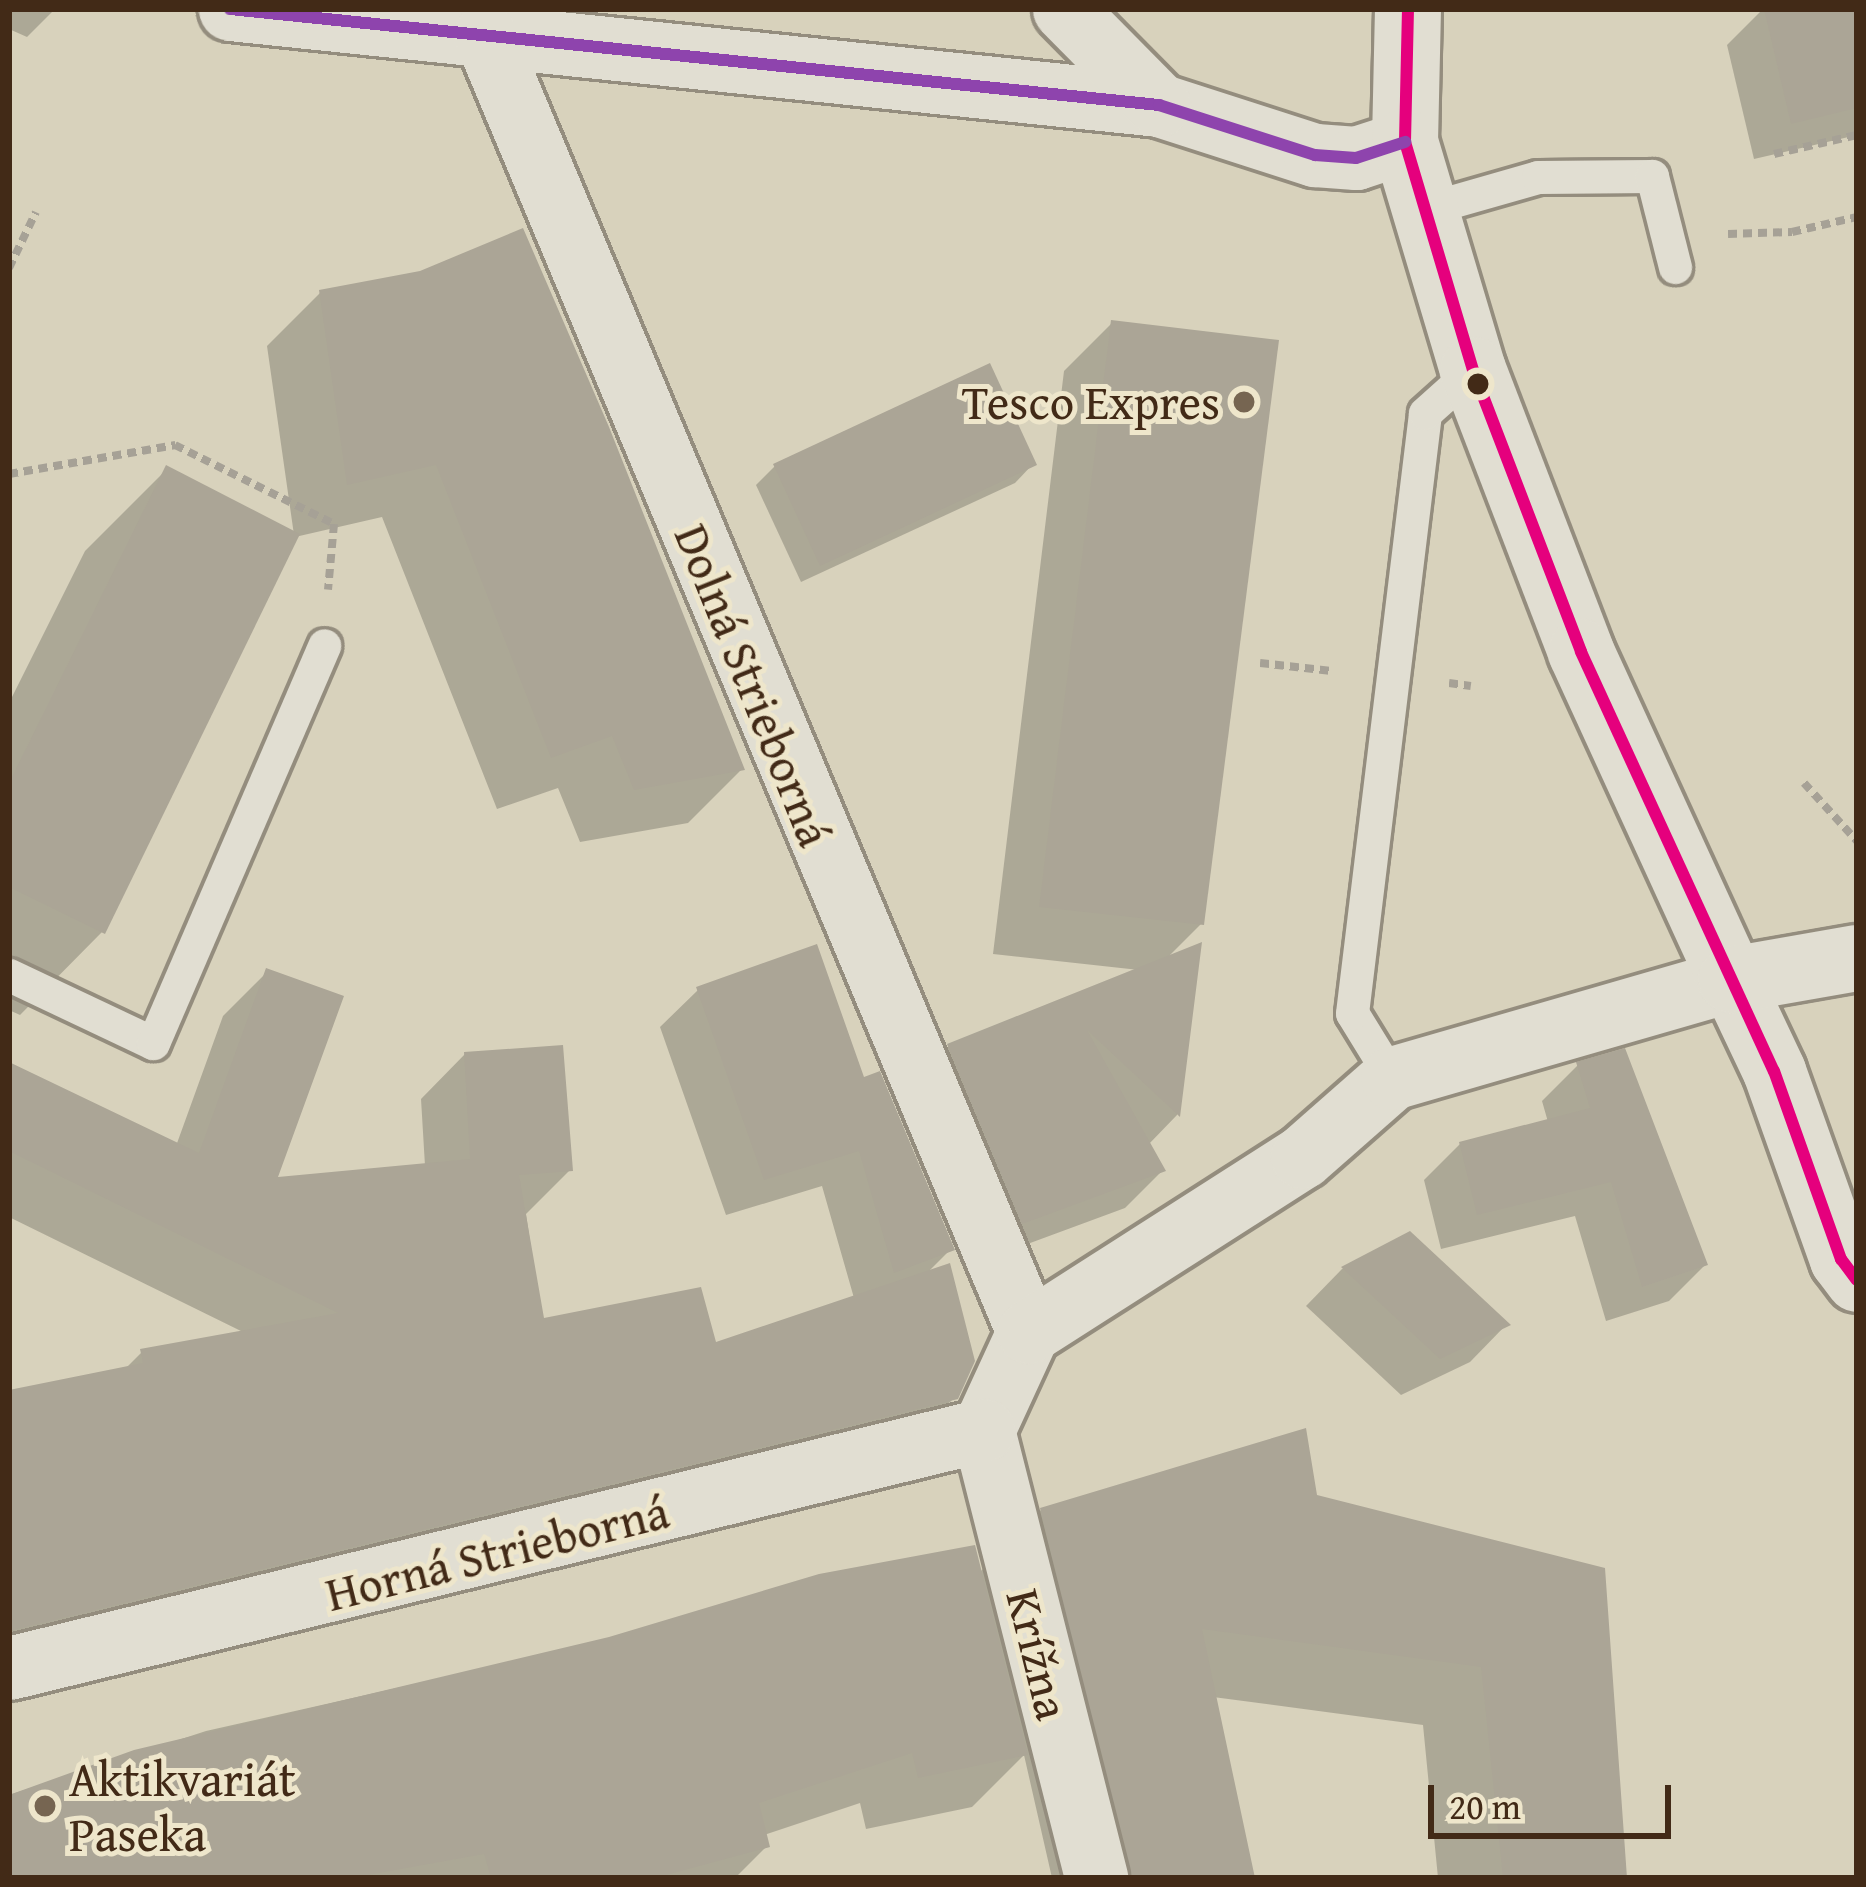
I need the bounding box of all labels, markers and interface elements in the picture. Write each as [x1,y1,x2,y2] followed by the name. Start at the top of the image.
[962,373,1220,431] place label: Tesco Expres
[1467,373,1489,395] unlabelled marker
[1231,389,1257,415] marker: Tesco Expres
[663,516,845,854] street label: Dolná Strieborná
[320,1482,674,1622] street label: Horná Strieborná
[995,1583,1083,1725] street label: Krížna
[69,1749,296,1862] place label: Aktikvariát Paseka
[1434,1761,1677,1835] scale bar
[1449,1779,1521,1832] text: 20 m
[32,1793,58,1819] marker: Aktikvariát Paseka

